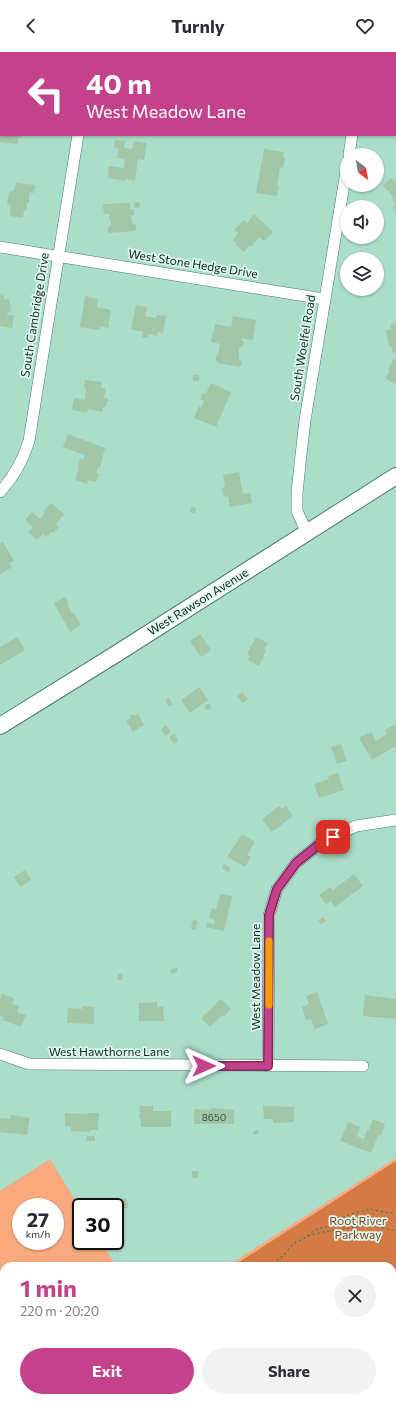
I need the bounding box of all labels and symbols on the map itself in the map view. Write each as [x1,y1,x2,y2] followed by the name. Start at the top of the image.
[340,148,384,192] north arrow
[127,246,259,280] street label: West Stone Hedge Drive
[17,252,51,378] street label: South Cambridge Drive
[287,294,317,402] street label: South Woelfel Road
[145,565,250,638] street label: West Rawson Avenue
[316,820,350,854] pin
[248,924,262,1030] street label: West Meadow Lane
[49,1044,169,1058] street label: West Hawthorne Lane
[183,1045,225,1087] position arrow
[202,1111,226,1123] house number: 8650
[72,1198,124,1250] speed limit sign: 30
[329,1213,387,1241] park label: Root River Parkway

